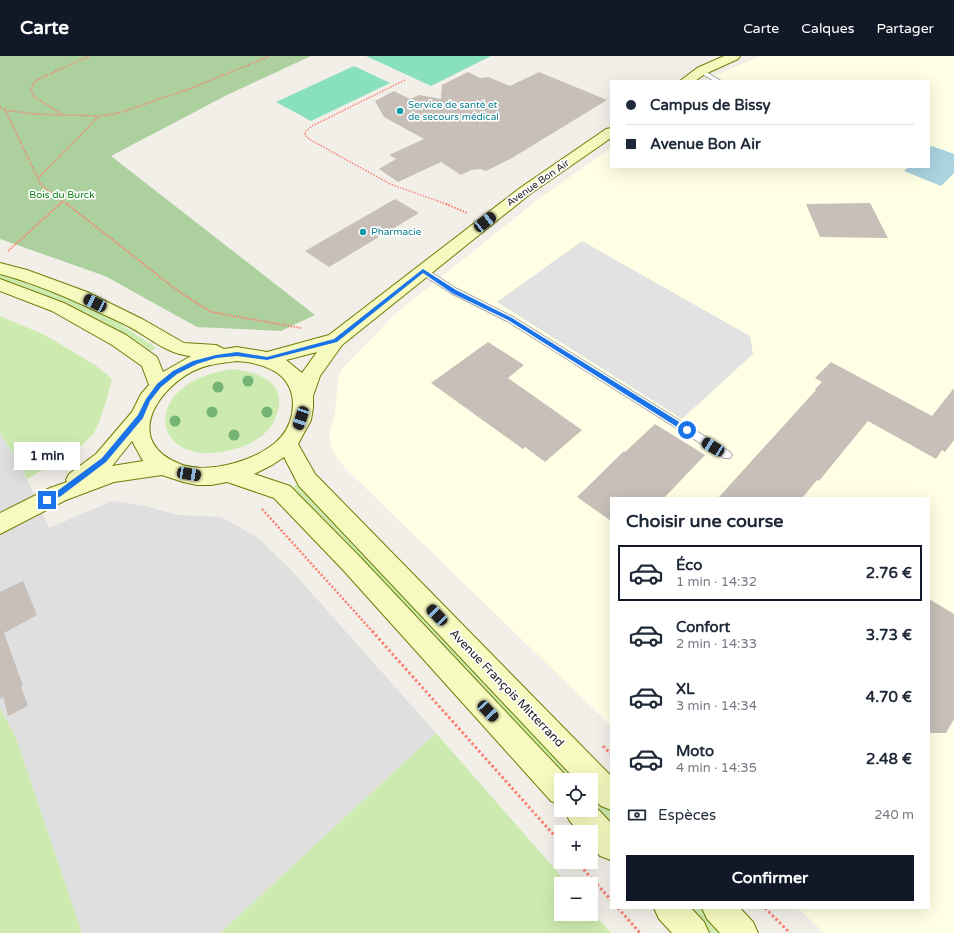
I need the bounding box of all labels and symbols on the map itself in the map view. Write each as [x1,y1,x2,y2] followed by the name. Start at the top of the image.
[408,99,499,123] place label: Service de santé et de secours médical
[395,106,405,116] marker: Service de santé et de secours médical
[504,157,572,209] street label: Avenue Bon Air
[29,189,95,201] park label: Bois du Burck
[472,210,498,234] car
[371,226,422,238] place label: Pharmacie
[358,227,368,237] marker: Pharmacie
[82,292,108,314] car
[292,405,310,431] car
[678,421,696,439] route start
[700,436,726,458] car
[14,442,80,470] callout: 1 min
[176,466,202,482] car
[38,491,56,509] route end
[424,602,450,628] car
[447,626,567,750] street label: Avenue François Mitterrand
[475,698,501,724] car

